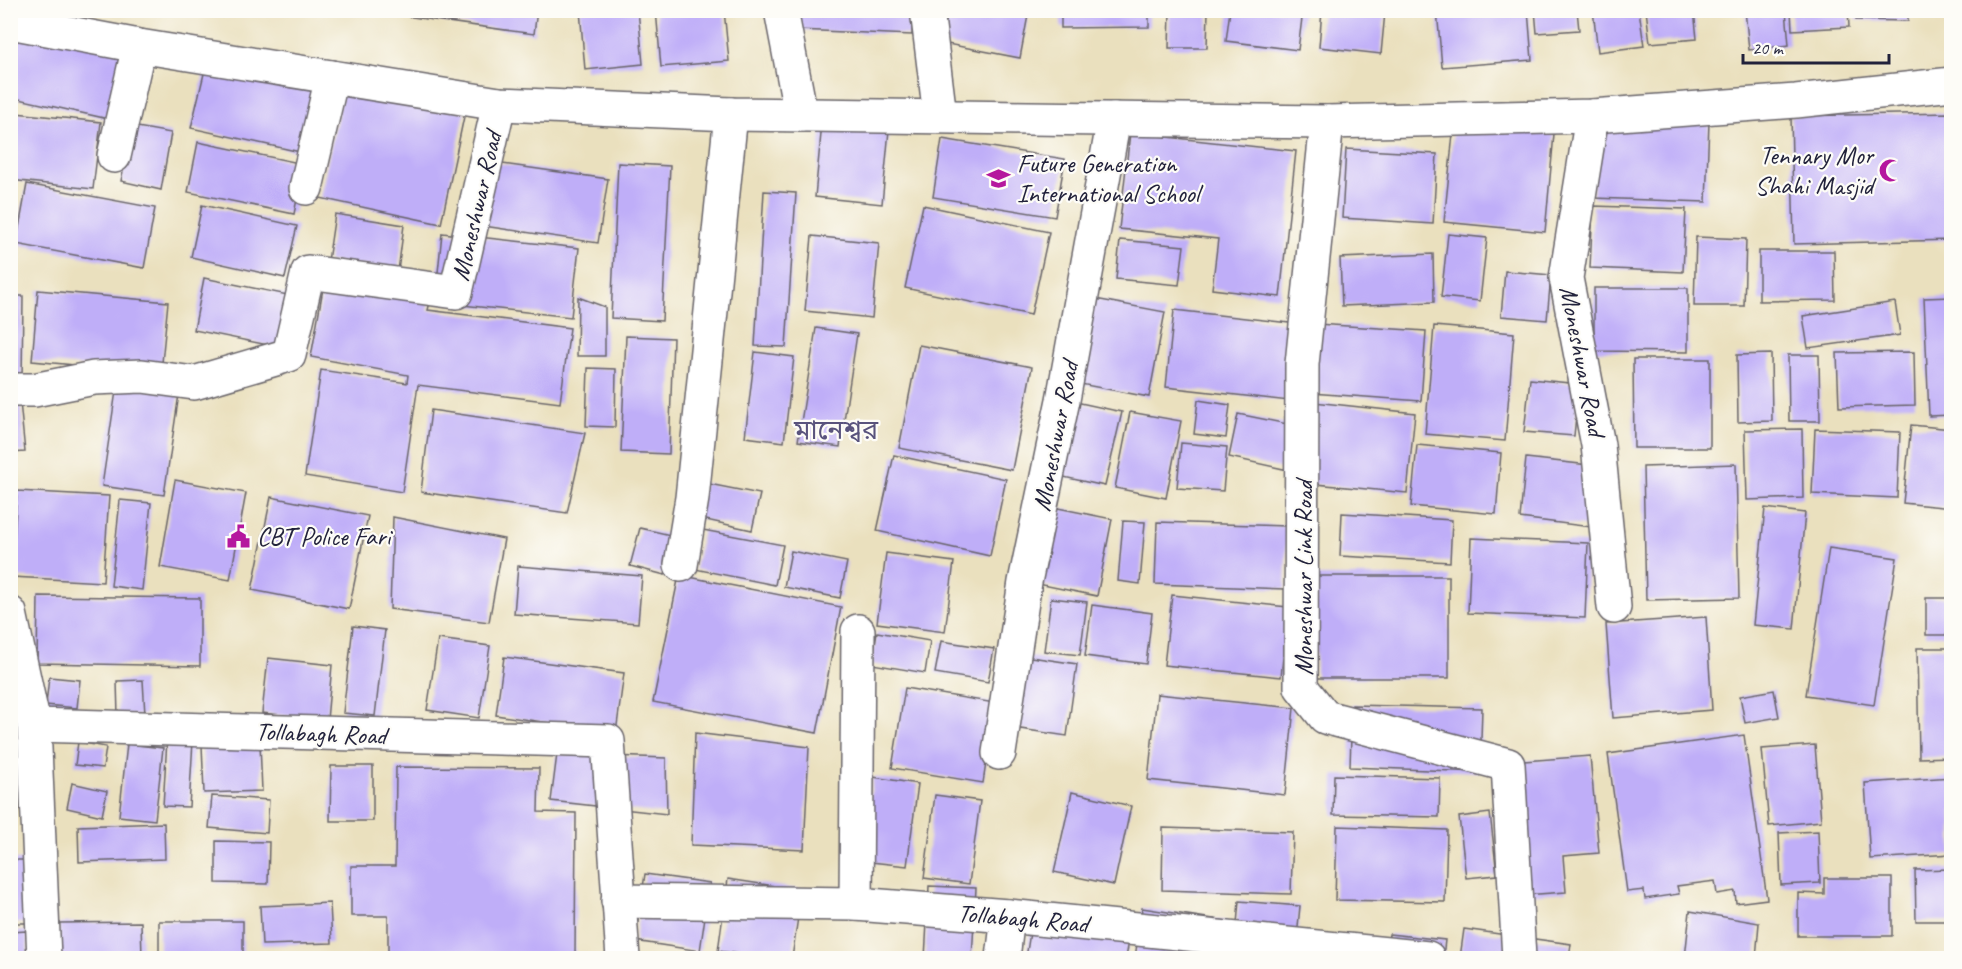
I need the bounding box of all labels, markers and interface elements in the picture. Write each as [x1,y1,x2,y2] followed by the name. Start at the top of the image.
[1743,27,1888,65] scale bar
[1752,37,1785,59] text: 20 m
[443,125,511,284] street label: Moneshwar Road
[1755,139,1877,202] place label: Tennary Mor Shahi Masjid
[1017,147,1204,210] place label: Future Generation International School
[1878,157,1904,183] mosque icon: Tennary Mor Shahi Masjid
[986,165,1012,191] school or university icon: Future Generation International School
[1552,283,1614,443] street label: Moneshwar Road
[1025,355,1087,514] street label: Moneshwar Road
[793,413,879,447] district label: মানেশ্বর
[1287,477,1320,676] street label: Moneshwar Link Road
[257,520,394,553] place label: CBT Police Fari
[226,523,252,549] public building icon: CBT Police Fari
[255,715,391,752] street label: Tollabagh Road
[956,896,1093,941] street label: Tollabagh Road

